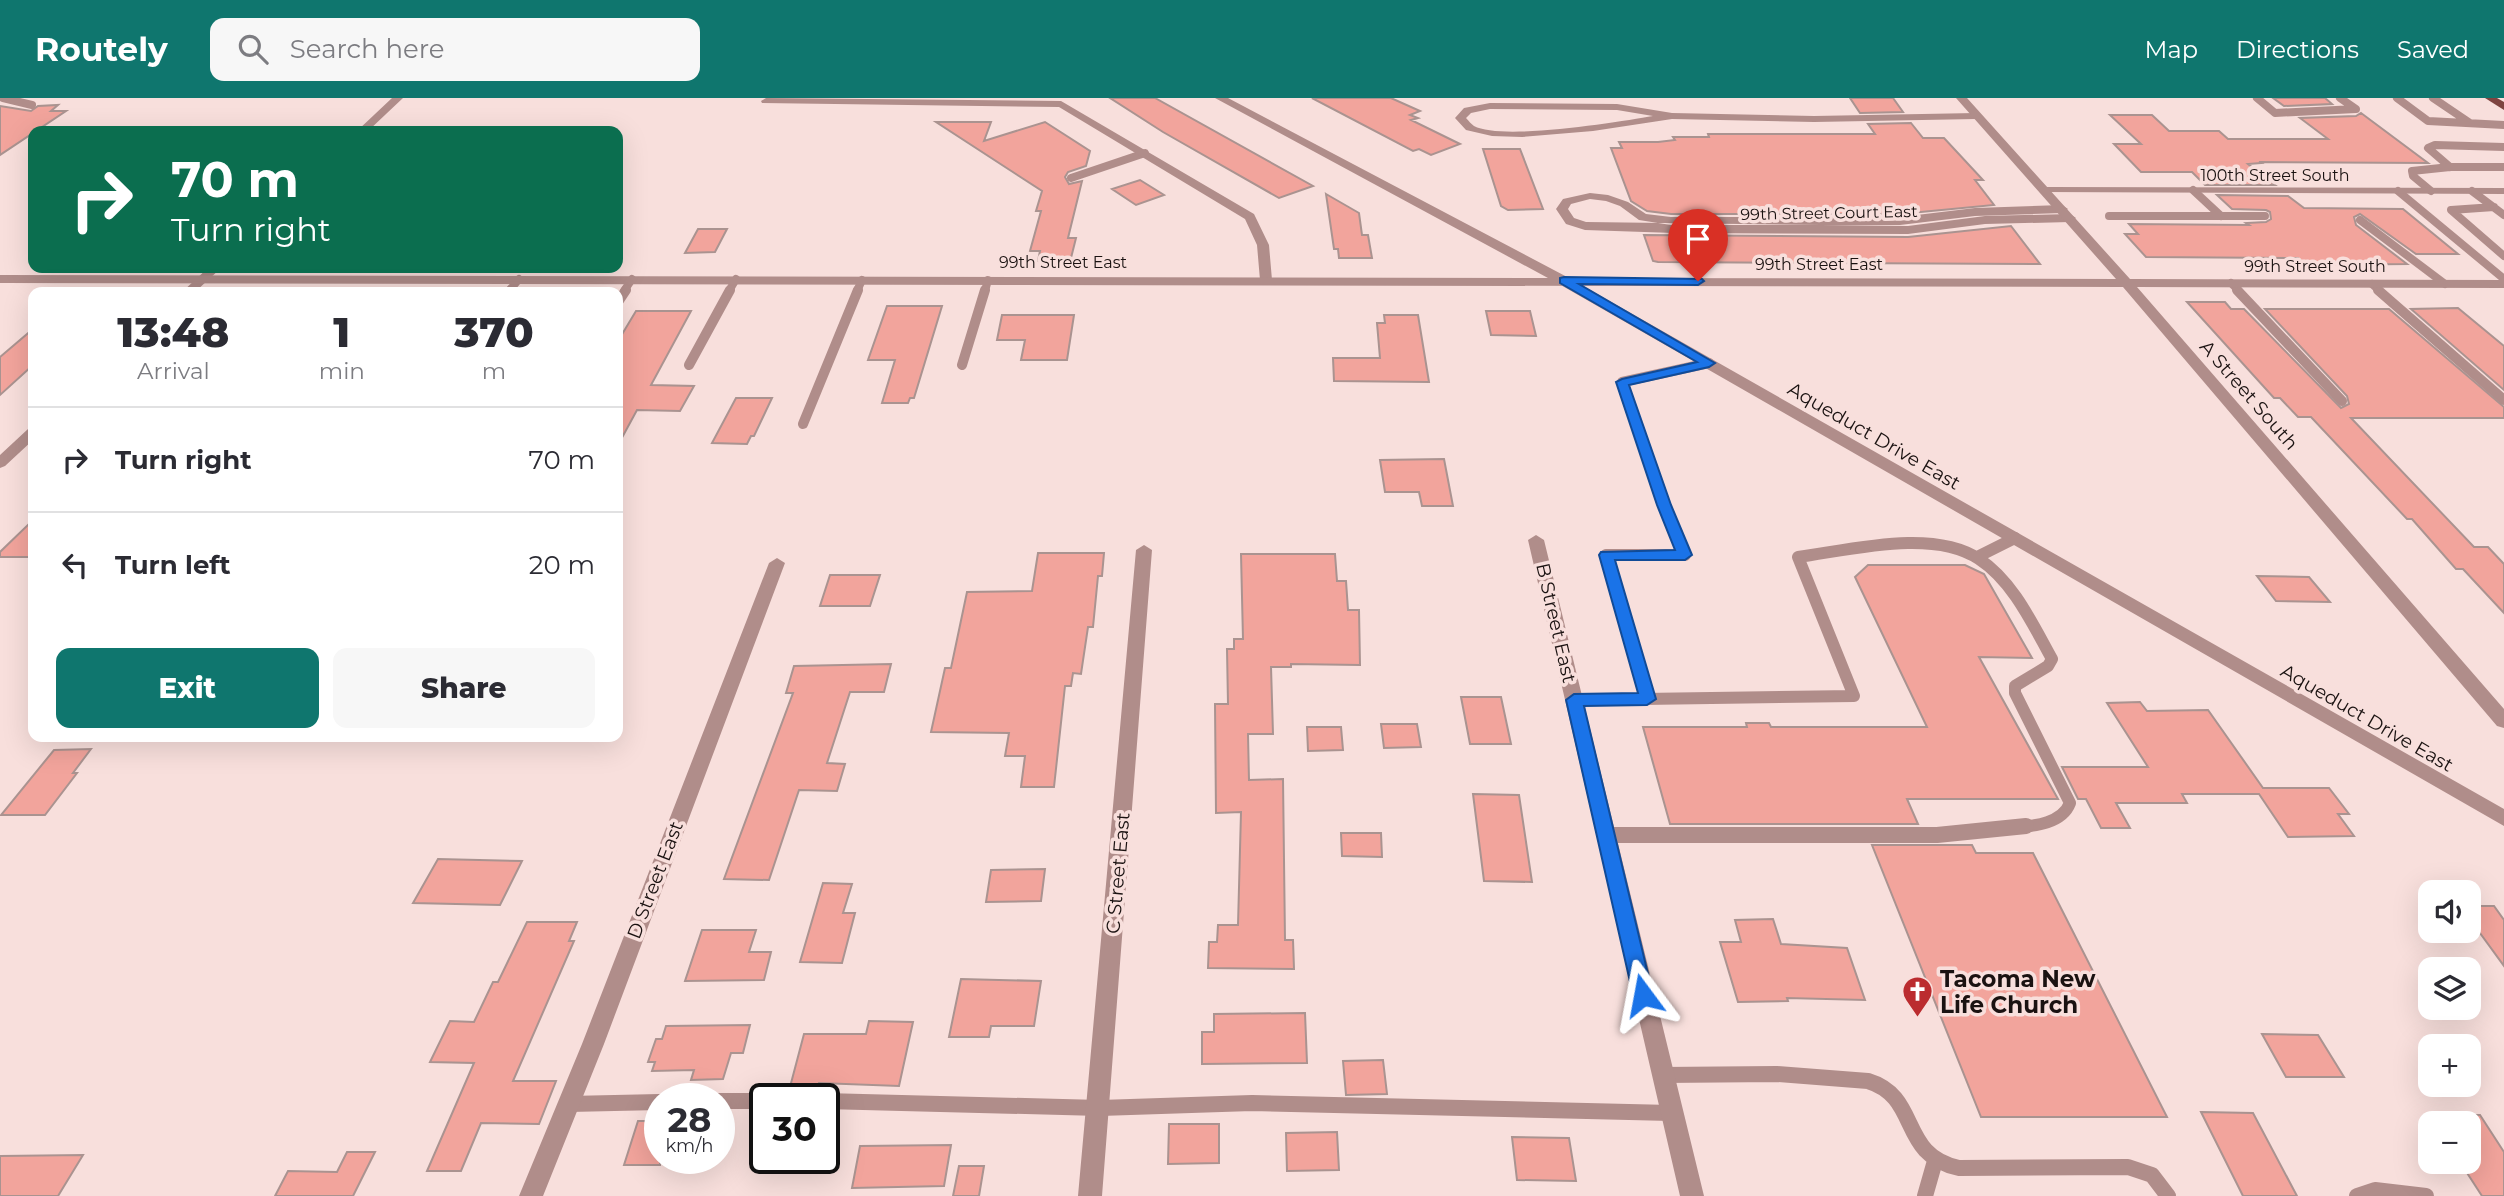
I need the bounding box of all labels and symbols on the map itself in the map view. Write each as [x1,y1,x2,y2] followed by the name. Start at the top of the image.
[2200,166,2350,185] street label: 100th Street South
[1740,202,1918,224] street label: 99th Street Court East
[1668,209,1728,281] pin
[999,253,1128,272] street label: 99th Street East
[1755,255,1884,274] street label: 99th Street East
[2244,257,2386,276] street label: 99th Street South
[2195,335,2303,455] street label: A Street South
[1784,377,1965,495] street label: Aqueduct Drive East
[1531,561,1581,686] street label: B Street East
[2277,659,2458,777] street label: Aqueduct Drive East
[1101,811,1135,935] street label: C Street East
[622,818,688,942] street label: D Street East
[1606,958,1680,1032] position arrow
[1940,965,2096,1019] place label: Tacoma New Life Church
[1900,975,1934,1019] church icon: Tacoma New Life Church
[749,1083,840,1174] speed limit sign: 30

